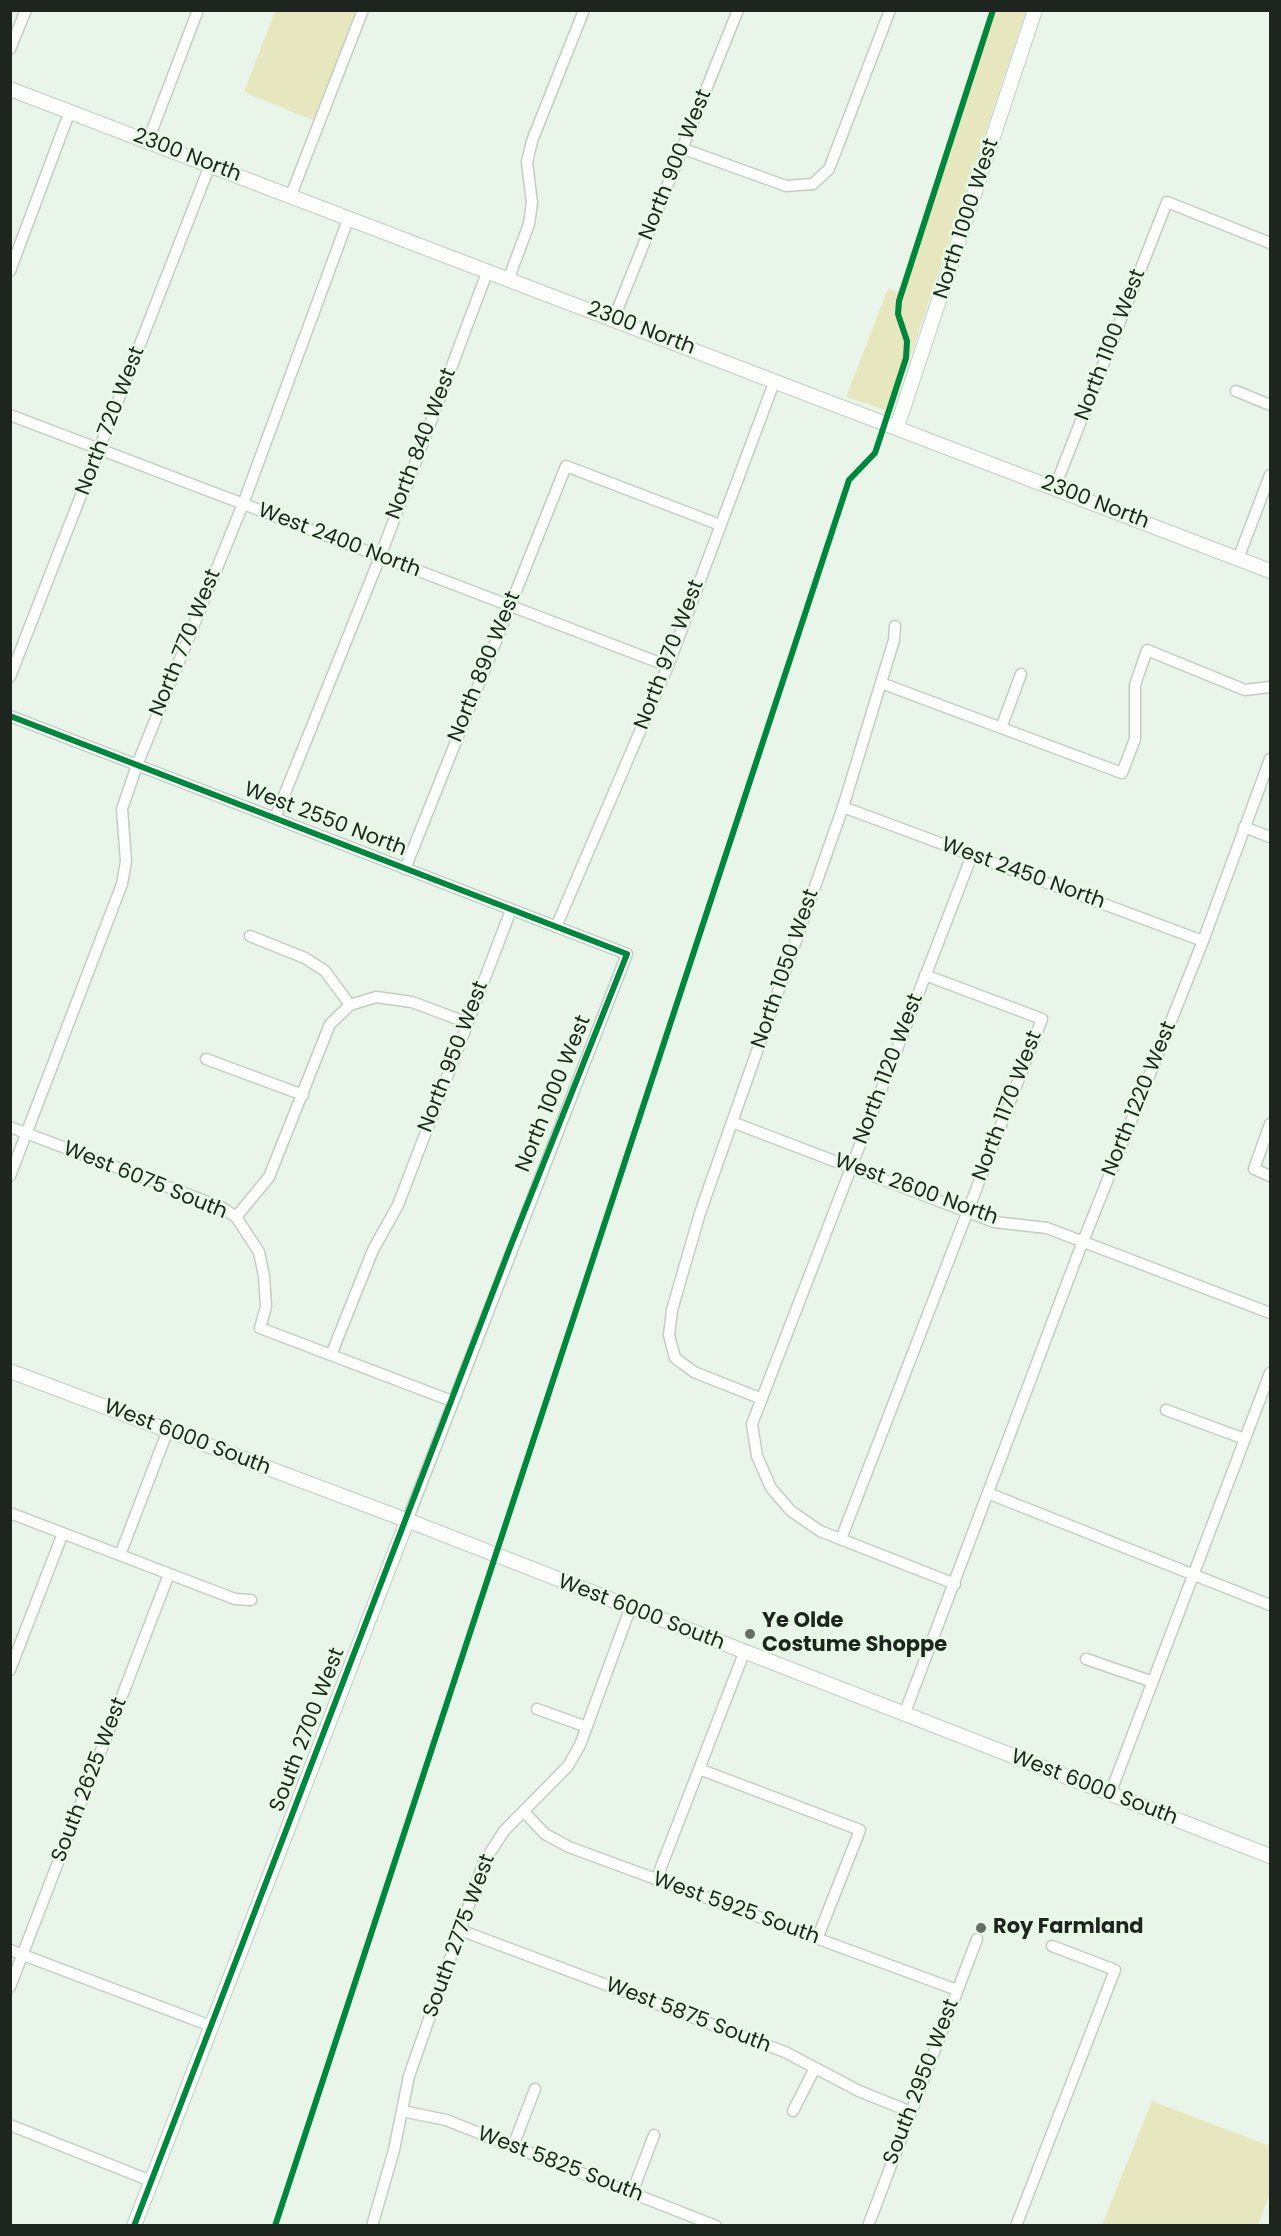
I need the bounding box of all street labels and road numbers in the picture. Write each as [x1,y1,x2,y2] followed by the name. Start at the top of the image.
[634,86,718,244] street label: North 900 West
[129,124,245,188] street label: 2300 North
[929,136,1005,302] street label: North 1000 West
[1071,266,1151,424] street label: North 1100 West
[583,297,699,361] street label: 2300 North
[71,343,151,499] street label: North 720 West
[382,365,462,523] street label: North 840 West
[1037,471,1153,535] street label: 2300 North
[254,498,424,584] street label: West 2400 North
[145,566,227,720] street label: North 770 West
[630,577,710,733] street label: North 970 West
[443,588,527,746] street label: North 890 West
[240,777,410,863] street label: West 2550 North
[938,833,1108,915] street label: West 2450 North
[747,886,825,1052] street label: North 1050 West
[414,978,494,1136] street label: North 950 West
[849,990,929,1148] street label: North 1120 West
[511,1012,597,1176] street label: North 1000 West
[1098,1018,1182,1180] street label: North 1220 West
[968,1027,1048,1185] street label: North 1170 West
[59,1137,231,1225] street label: West 6075 South
[831,1149,1001,1231] street label: West 2600 North
[100,1395,274,1481] street label: West 6000 South
[554,1570,728,1656] street label: West 6000 South
[265,1644,351,1816] street label: South 2700 West
[47,1694,133,1866] street label: South 2625 West
[1007,1745,1181,1831] street label: West 6000 South
[419,1851,501,2021] street label: South 2775 West
[649,1867,823,1951] street label: West 5925 South
[602,1973,774,2059] street label: West 5875 South
[879,1996,965,2168] street label: South 2950 West
[474,2122,646,2208] street label: West 5825 South

